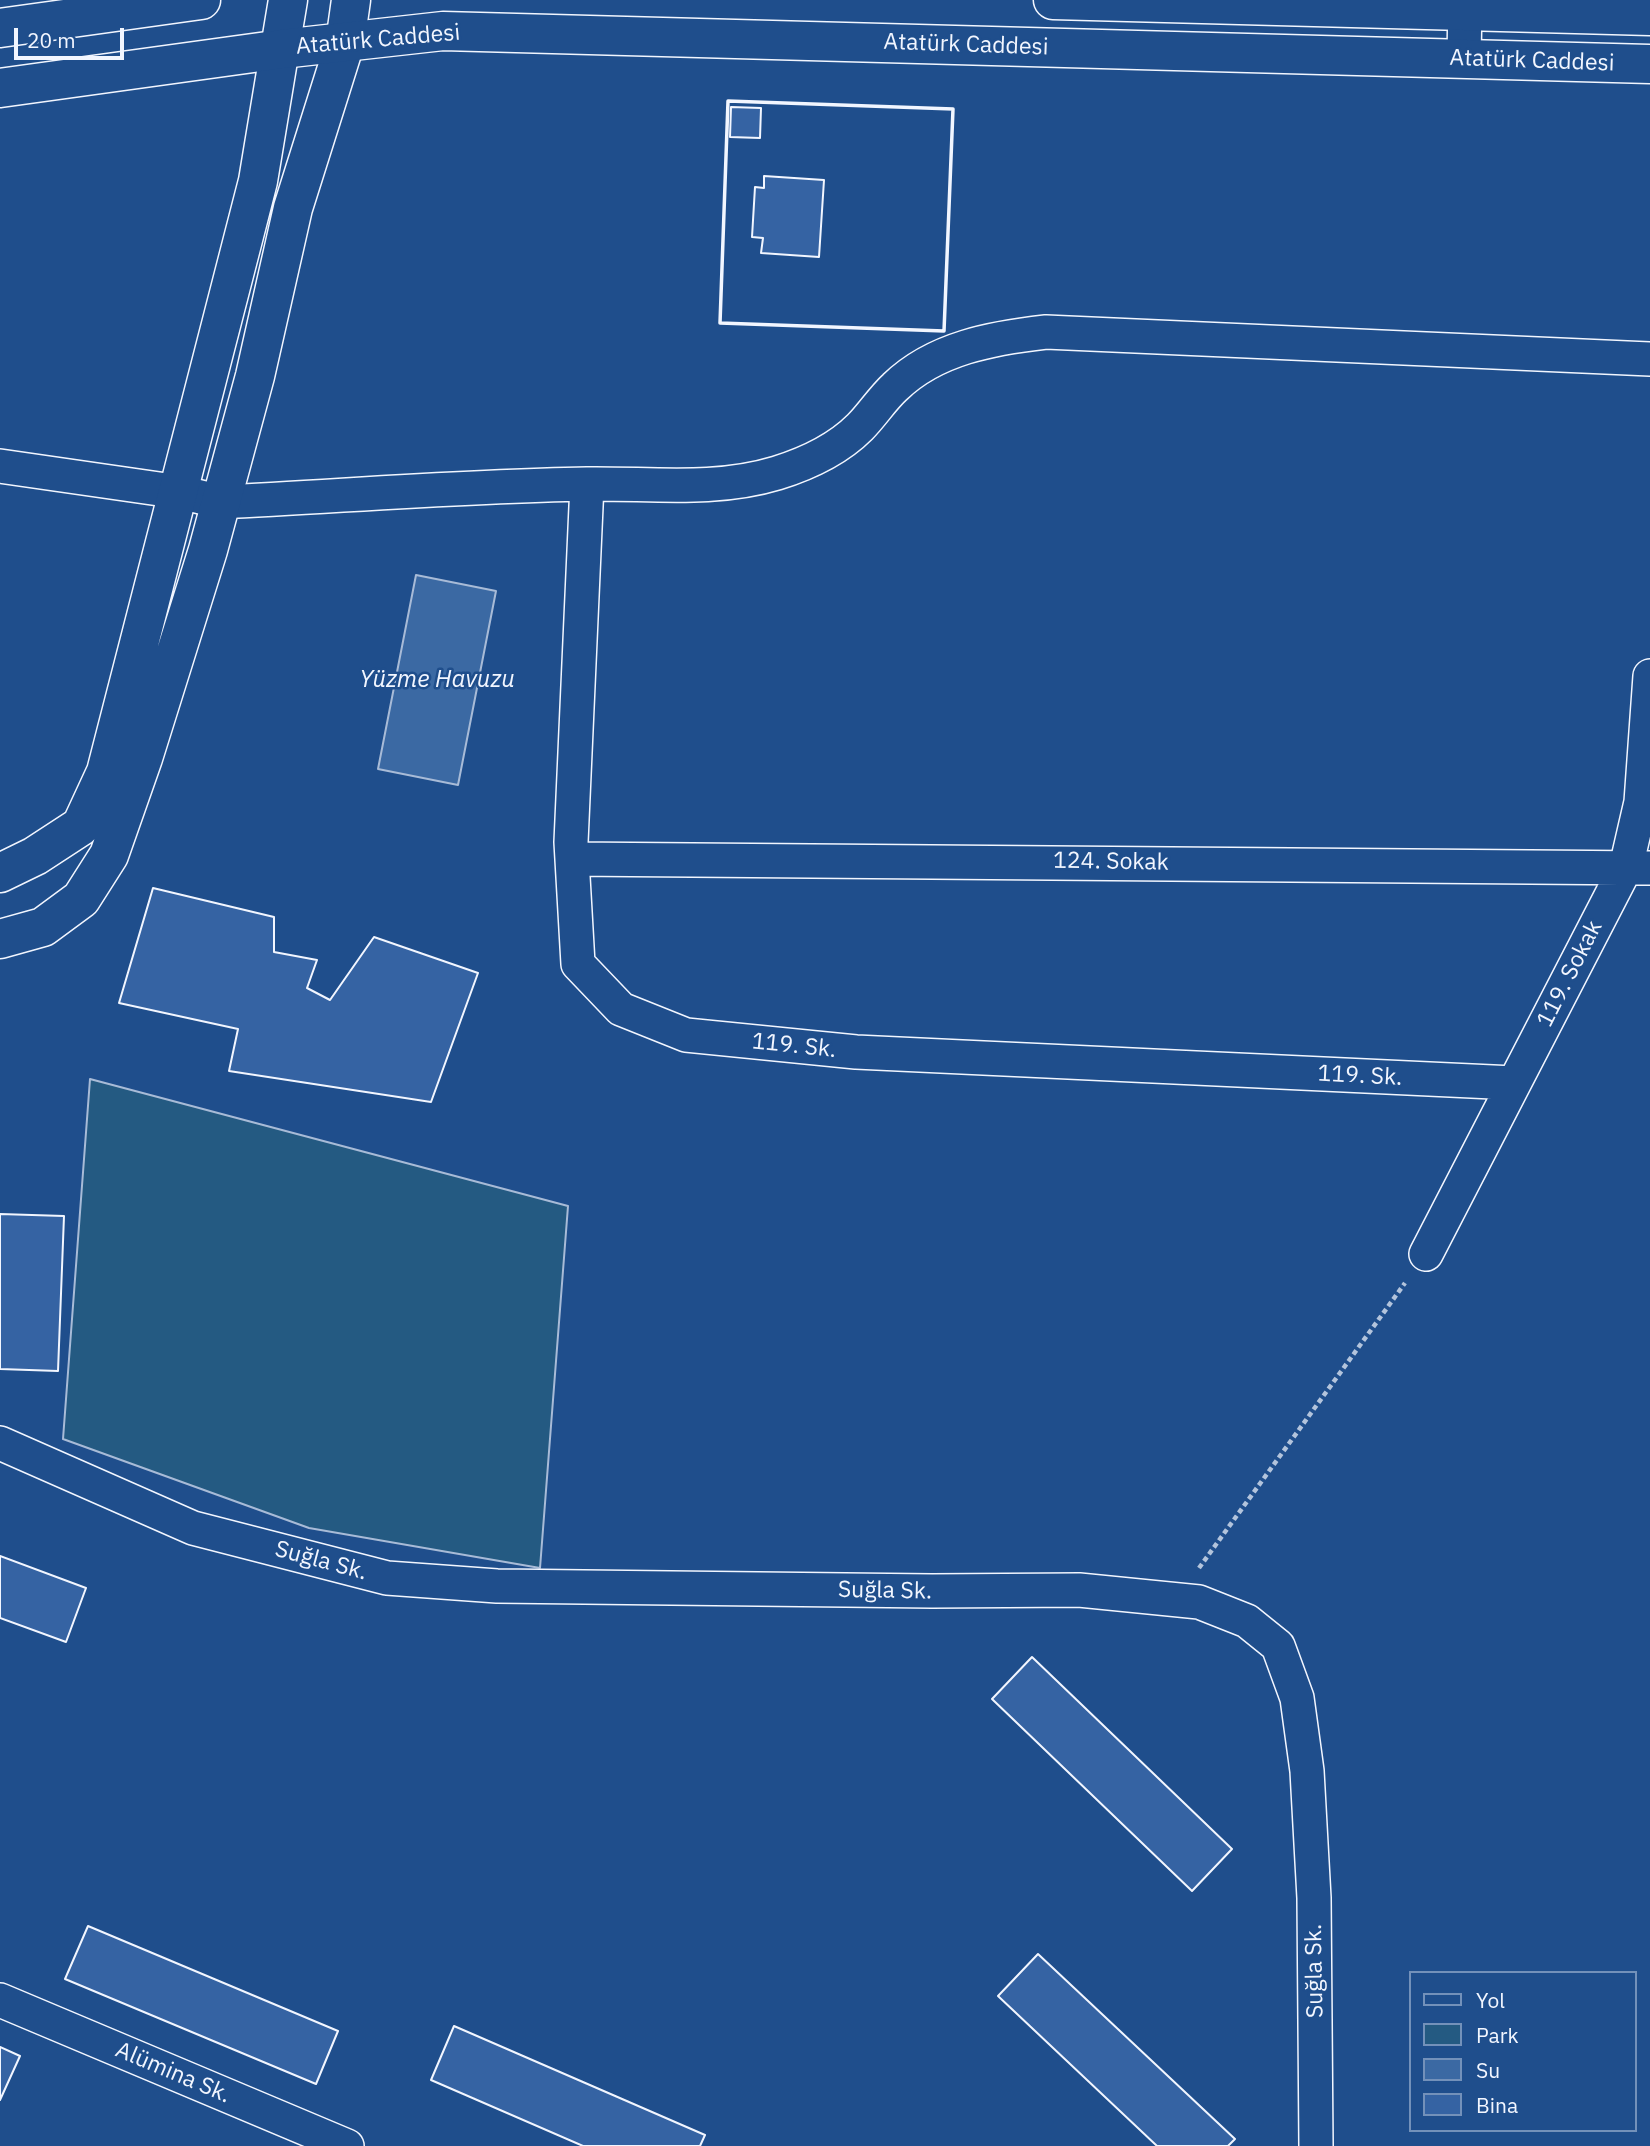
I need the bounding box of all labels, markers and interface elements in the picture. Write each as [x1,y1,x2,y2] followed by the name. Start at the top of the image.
[18,14,128,58] scale bar
[295,19,461,61] street label: Atatürk Caddesi
[27,26,76,54] text: 20 m
[883,28,1049,62] street label: Atatürk Caddesi
[1449,44,1615,78] street label: Atatürk Caddesi
[359,666,515,694] water label: Yüzme Havuzu
[1053,847,1169,877] street label: 124. Sokak
[1531,916,1609,1032] street label: 119. Sokak
[750,1028,838,1064] street label: 119. Sk.
[1317,1060,1403,1092] street label: 119. Sk.
[272,1535,370,1587] street label: Suğla Sk.
[838,1576,932,1606] street label: Suğla Sk.
[1300,1924,1330,2018] street label: Suğla Sk.
[1408,1971,1636,2132] legend
[1476,1986,1505,2014] text: Yol
[1476,2021,1519,2049] text: Park
[111,2036,235,2110] street label: Alümina Sk.
[1476,2056,1500,2084] text: Su
[1476,2091,1518,2119] text: Bina

